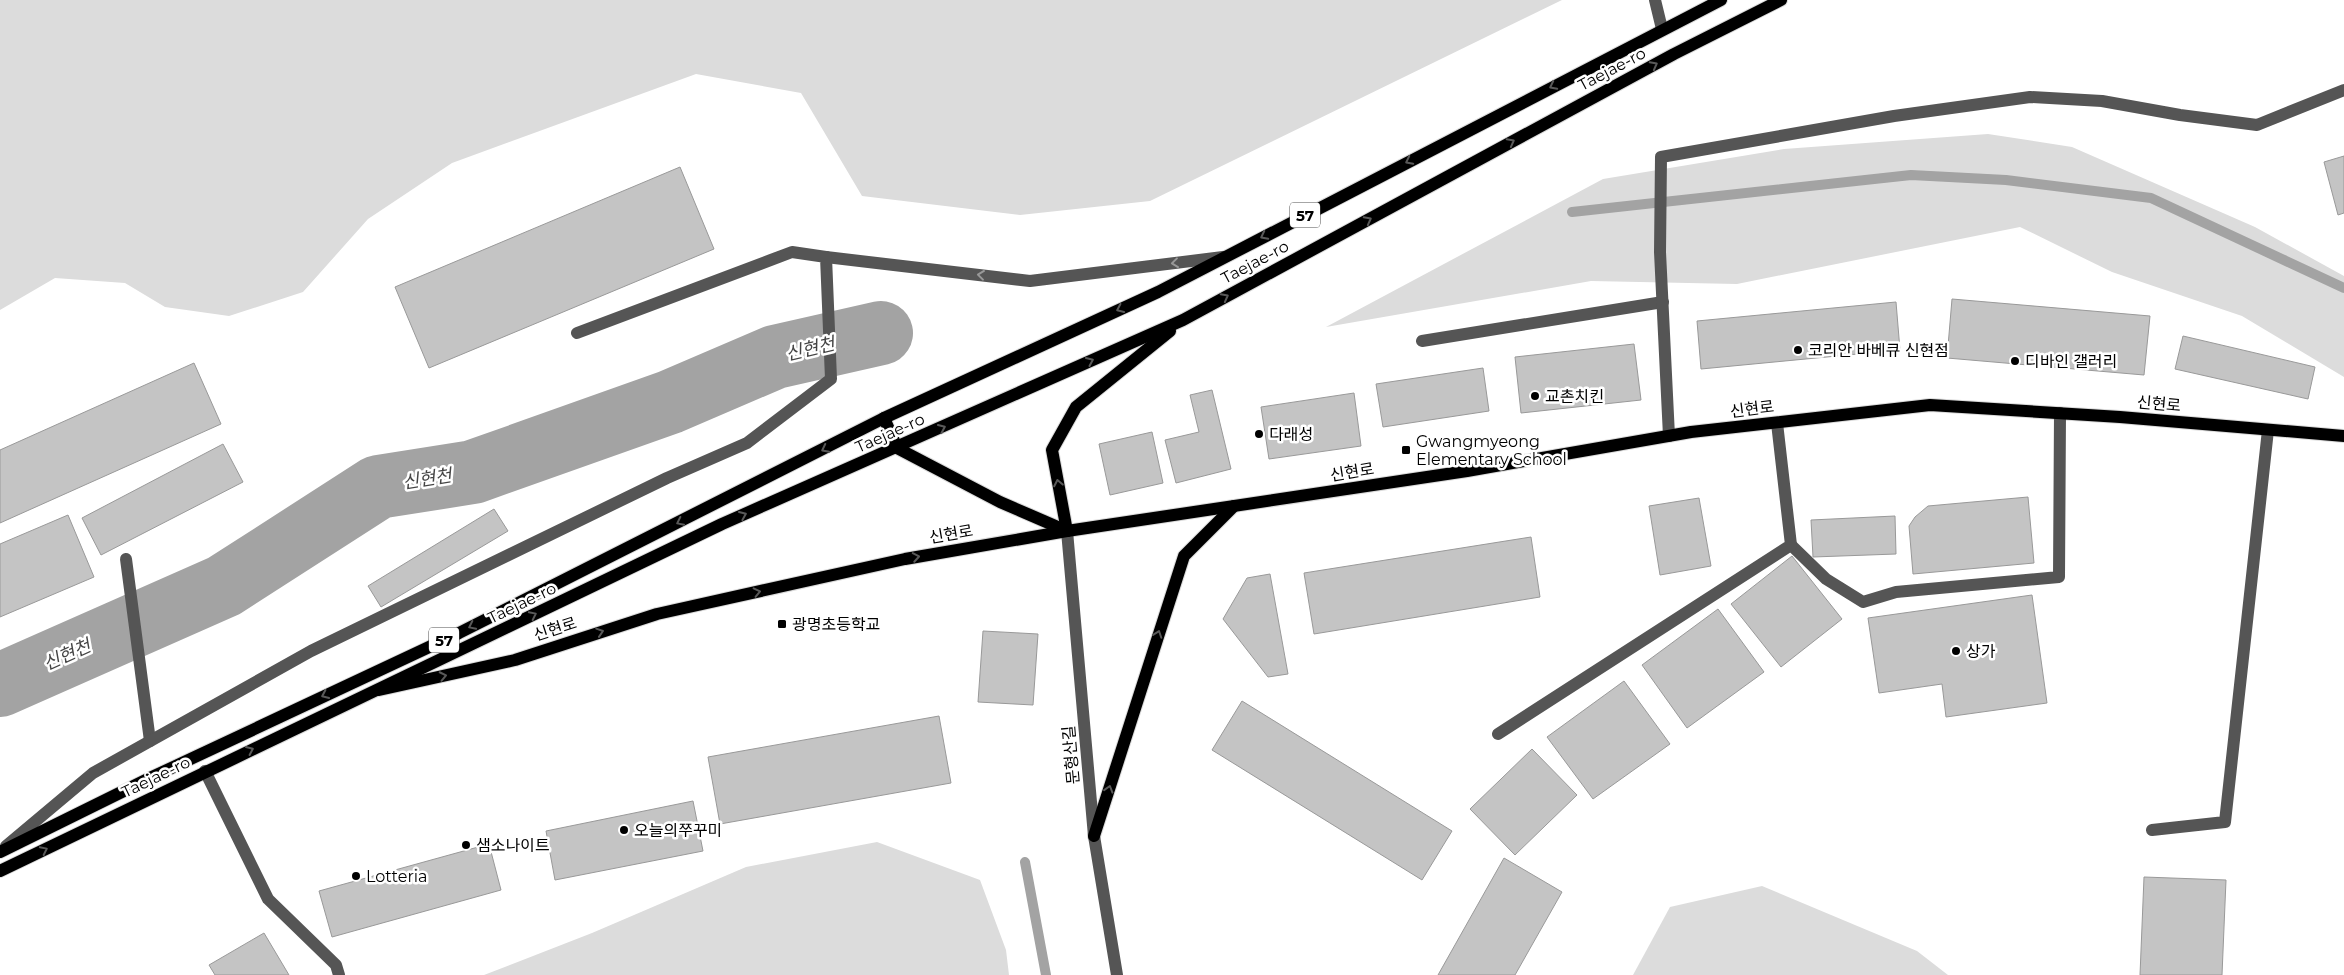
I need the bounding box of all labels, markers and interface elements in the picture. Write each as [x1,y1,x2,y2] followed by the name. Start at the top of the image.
[1575,43,1649,95] street label: Taejae-ro
[1649,61,1658,71] one-way arrow
[1549,80,1558,90] one-way arrow
[1506,138,1515,148] one-way arrow
[1405,155,1414,165] one-way arrow
[1290,202,1320,228] road number: 57
[1363,216,1372,226] one-way arrow
[1261,230,1270,240] one-way arrow
[1218,236,1292,288] street label: Taejae-ro
[1170,257,1178,268] one-way arrow
[977,270,985,281] one-way arrow
[1220,293,1229,303] one-way arrow
[1116,303,1125,313] one-way arrow
[783,332,839,365] water label: 신현천
[1808,341,1949,360] place label: 코리안 바베큐 신현점
[1792,344,1804,356] marker: 코리안 바베큐 신현점
[2025,352,2118,371] place label: 디바인 갤러리
[2009,355,2021,367] marker: 디바인 갤러리
[1085,357,1094,368] one-way arrow
[1545,387,1604,406] place label: 교촌치킨
[1529,390,1541,402] marker: 교촌치킨
[2136,393,2182,415] street label: 신현로
[1729,397,1775,421] street label: 신현로
[852,409,928,457] street label: Taejae-ro
[937,423,946,434] one-way arrow
[1269,425,1313,444] place label: 다래성
[1253,428,1265,440] marker: 다래성
[1416,432,1567,469] place label: Gwangmyeong Elementary School
[821,443,830,453] one-way arrow
[1400,444,1412,456] marker: Gwangmyeong Elementary School
[1329,459,1376,485] street label: 신현로
[401,464,456,494] water label: 신현천
[1053,478,1064,487] one-way arrow
[738,510,747,521] one-way arrow
[676,516,685,527] one-way arrow
[928,521,975,547] street label: 신현로
[911,552,920,562] one-way arrow
[485,578,559,628] street label: Taejae-ro
[753,587,761,597] one-way arrow
[528,611,537,621] one-way arrow
[531,613,579,645] street label: 신현로
[792,615,880,634] place label: 광명초등학교
[776,618,788,630] marker: 광명초등학교
[468,620,477,630] one-way arrow
[429,628,459,652] road number: 57
[595,628,604,638] one-way arrow
[1153,630,1163,639] one-way arrow
[40,634,96,675] water label: 신현천
[1966,642,1996,661] place label: 상가
[1950,645,1962,657] marker: 상가
[439,671,448,681] one-way arrow
[321,689,330,700] one-way arrow
[1059,725,1083,785] street label: 문형산길
[245,746,254,757] one-way arrow
[119,752,193,802] street label: Taejae-ro
[1103,785,1113,794] one-way arrow
[634,821,722,840] place label: 오늘의쭈꾸미
[618,824,630,836] marker: 오늘의쭈꾸미
[476,836,550,855] place label: 샘소나이트
[460,839,472,851] marker: 샘소나이트
[39,846,48,856] one-way arrow
[366,867,428,886] place label: Lotteria
[350,870,362,882] marker: Lotteria

